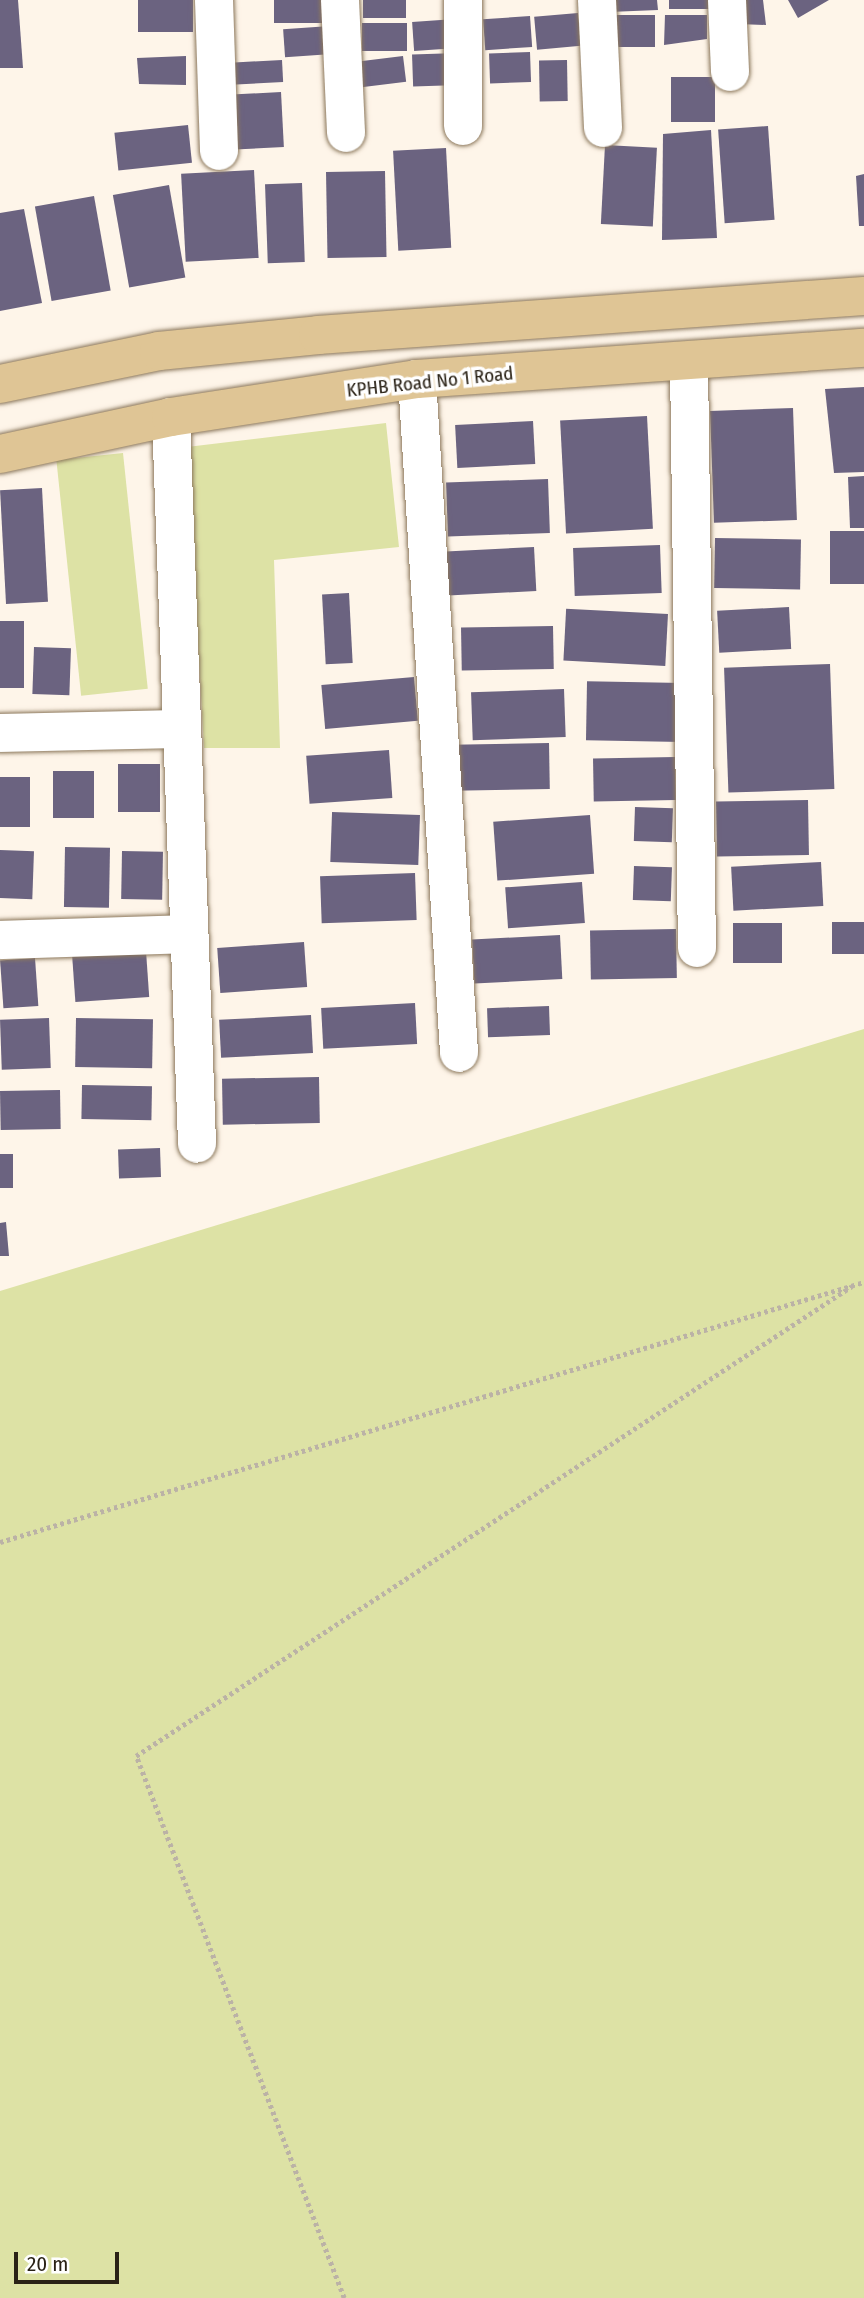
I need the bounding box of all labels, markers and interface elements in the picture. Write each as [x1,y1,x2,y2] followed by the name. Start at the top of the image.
[346,362,514,402] street label: KPHB Road No 1 Road
[18,2238,122,2282] scale bar
[27,2251,68,2277] text: 20 m

